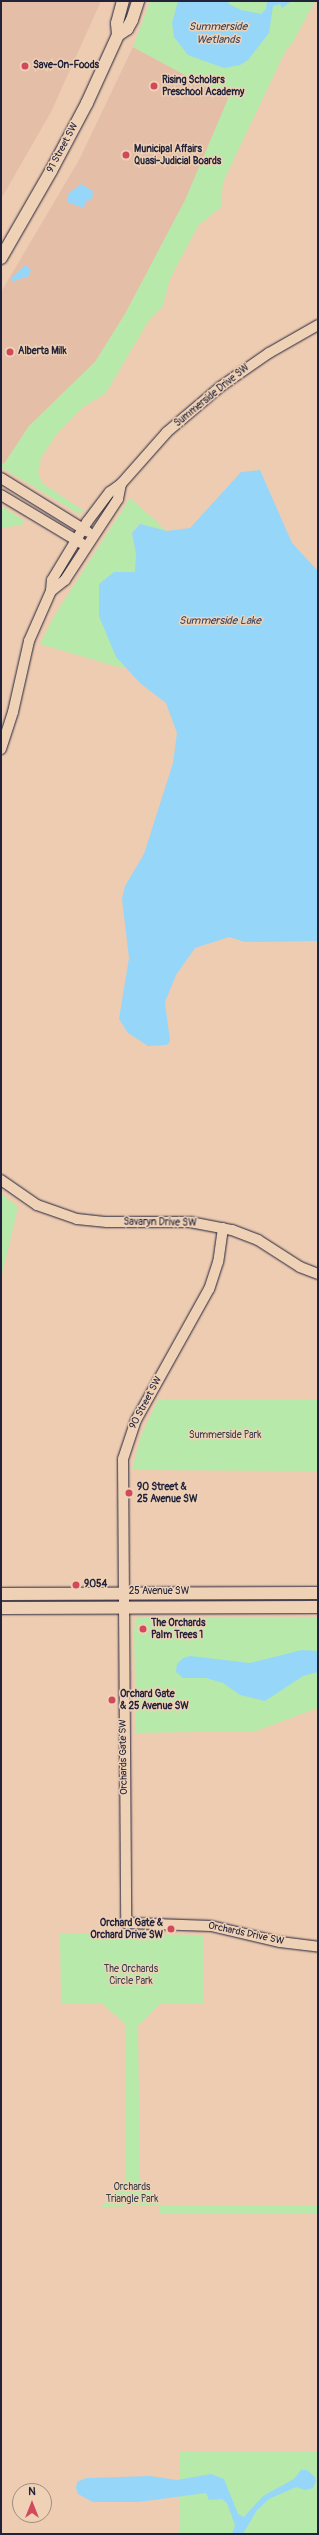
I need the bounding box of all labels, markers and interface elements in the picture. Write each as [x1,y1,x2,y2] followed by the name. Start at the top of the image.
[189,21,247,47] water label: Summerside Wetlands
[33,60,99,72] place label: Save-On-Foods
[20,61,30,71] marker: Save-On-Foods
[162,74,244,98] place label: Rising Scholars Preschool Academy
[149,81,159,91] marker: Rising Scholars Preschool Academy
[45,121,81,175] street label: 91 Street SW
[134,143,221,166] place label: Municipal Affairs Quasi-Judicial Boards
[121,150,131,160] marker: Municipal Affairs Quasi-Judicial Boards
[18,346,67,358] place label: Alberta Milk
[5,347,15,357] marker: Alberta Milk
[172,362,252,430] street label: Summerside Drive SW
[179,614,261,628] water label: Summerside Lake
[123,1216,197,1230] street label: Savaryn Drive SW
[127,1375,165,1431] street label: 90 Street SW
[189,1430,261,1442] park label: Summerside Park
[137,1481,197,1504] place label: 90 Street & 25 Avenue SW
[124,1488,134,1498] marker: 90 Street & 25 Avenue SW
[84,1579,107,1591] place label: 9054
[71,1580,81,1590] marker: 9054
[129,1586,189,1598] street label: 25 Avenue SW
[151,1617,205,1640] place label: The Orchards Palm Trees 1
[138,1624,148,1634] marker: The Orchards Palm Trees 1
[120,1688,189,1712] place label: Orchard Gate & 25 Avenue SW
[107,1695,117,1705] marker: Orchard Gate & 25 Avenue SW
[117,1719,131,1795] street label: Orchards Gate SW
[90,1917,163,1940] place label: Orchard Gate & Orchard Drive SW
[207,1920,285,1948] street label: Orchards Drive SW
[166,1924,176,1934] marker: Orchard Gate & Orchard Drive SW
[104,1963,158,1986] park label: The Orchards Circle Park
[106,2181,158,2204] park label: Orchards Triangle Park
[12,2483,52,2523] north arrow
[28,2485,36,2498] text: N

